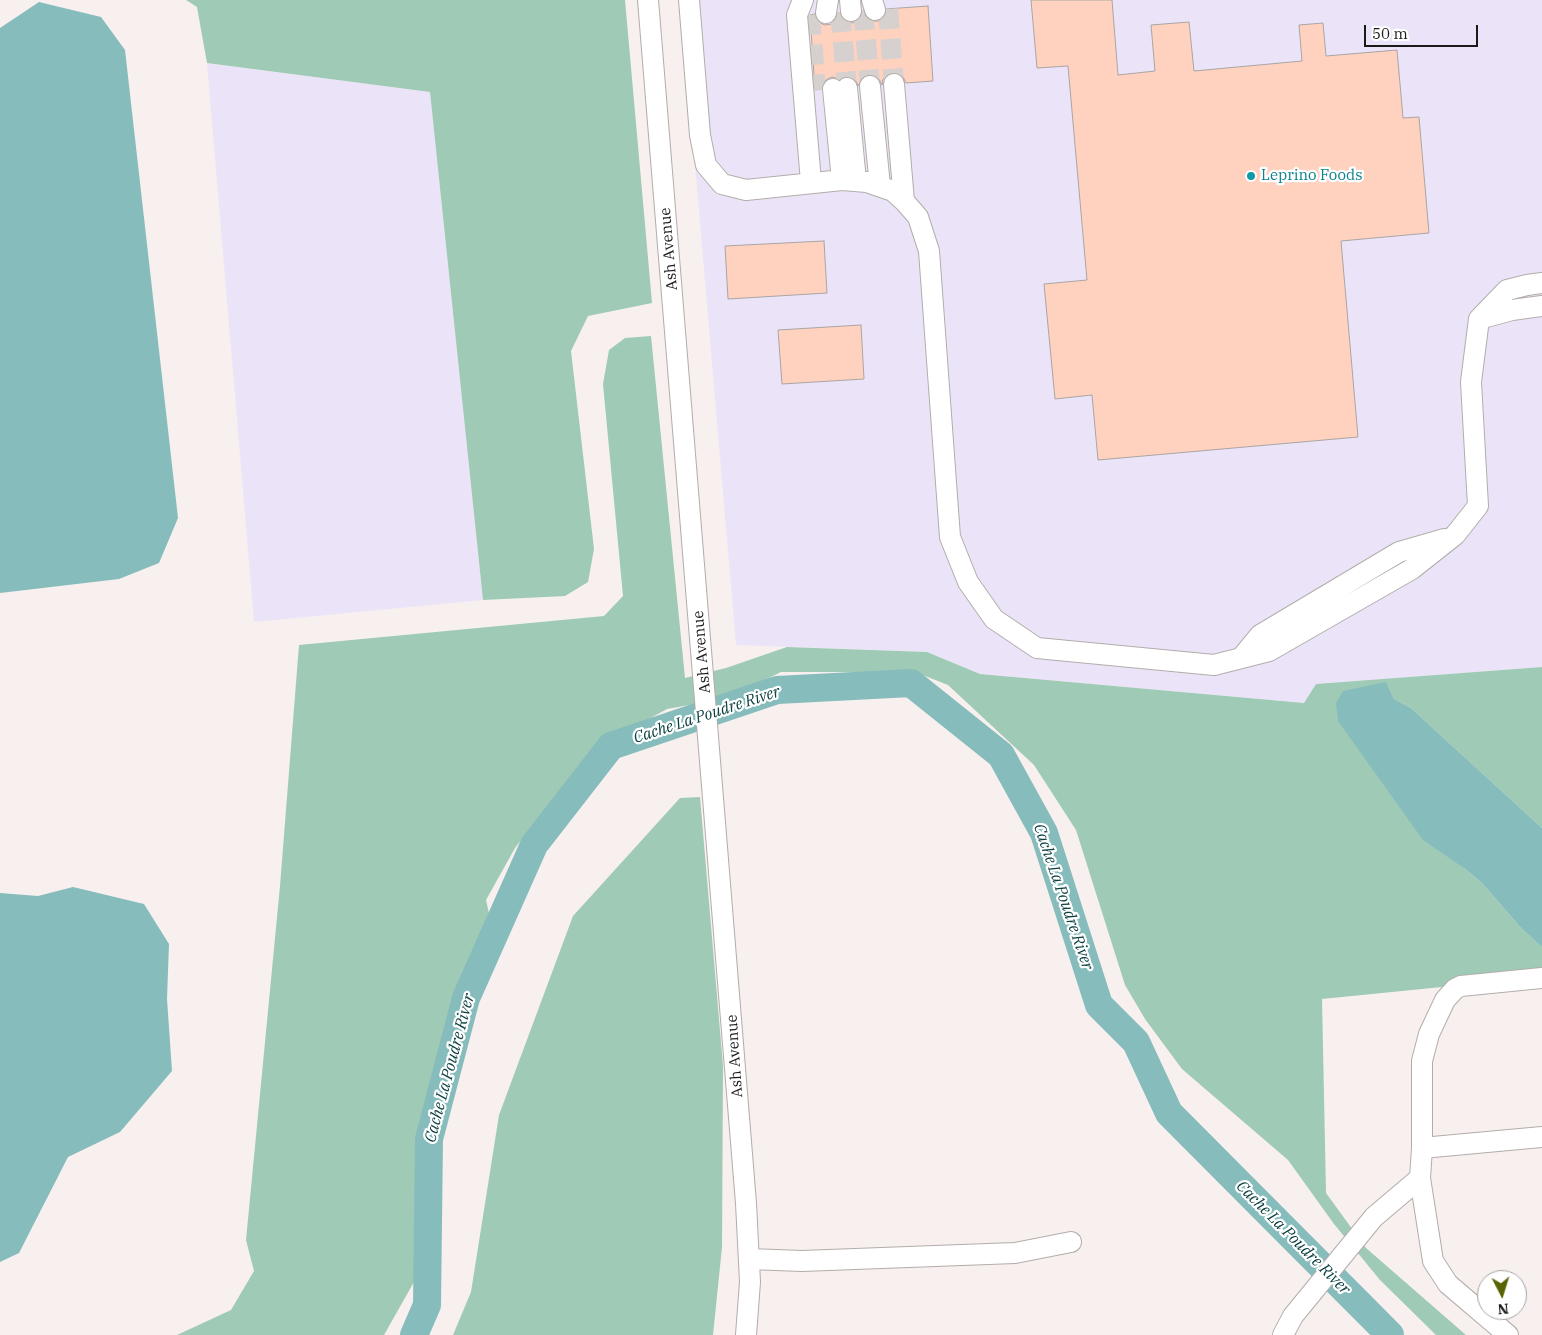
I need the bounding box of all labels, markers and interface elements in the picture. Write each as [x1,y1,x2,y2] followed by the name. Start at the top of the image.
[1367,15,1481,47] scale bar
[1372,24,1408,43] text: 50 m
[1261,167,1362,185] place label: Leprino Foods
[1245,170,1257,182] marker: Leprino Foods
[656,207,682,291] street label: Ash Avenue
[689,610,715,694] street label: Ash Avenue
[631,682,783,748] water label: Cache La Poudre River
[1029,821,1097,973] water label: Cache La Poudre River
[421,992,479,1144] water label: Cache La Poudre River
[723,1014,747,1098] street label: Ash Avenue
[1232,1177,1354,1299] water label: Cache La Poudre River
[1477,1270,1527,1320] north arrow
[1497,1299,1510,1318] text: N

